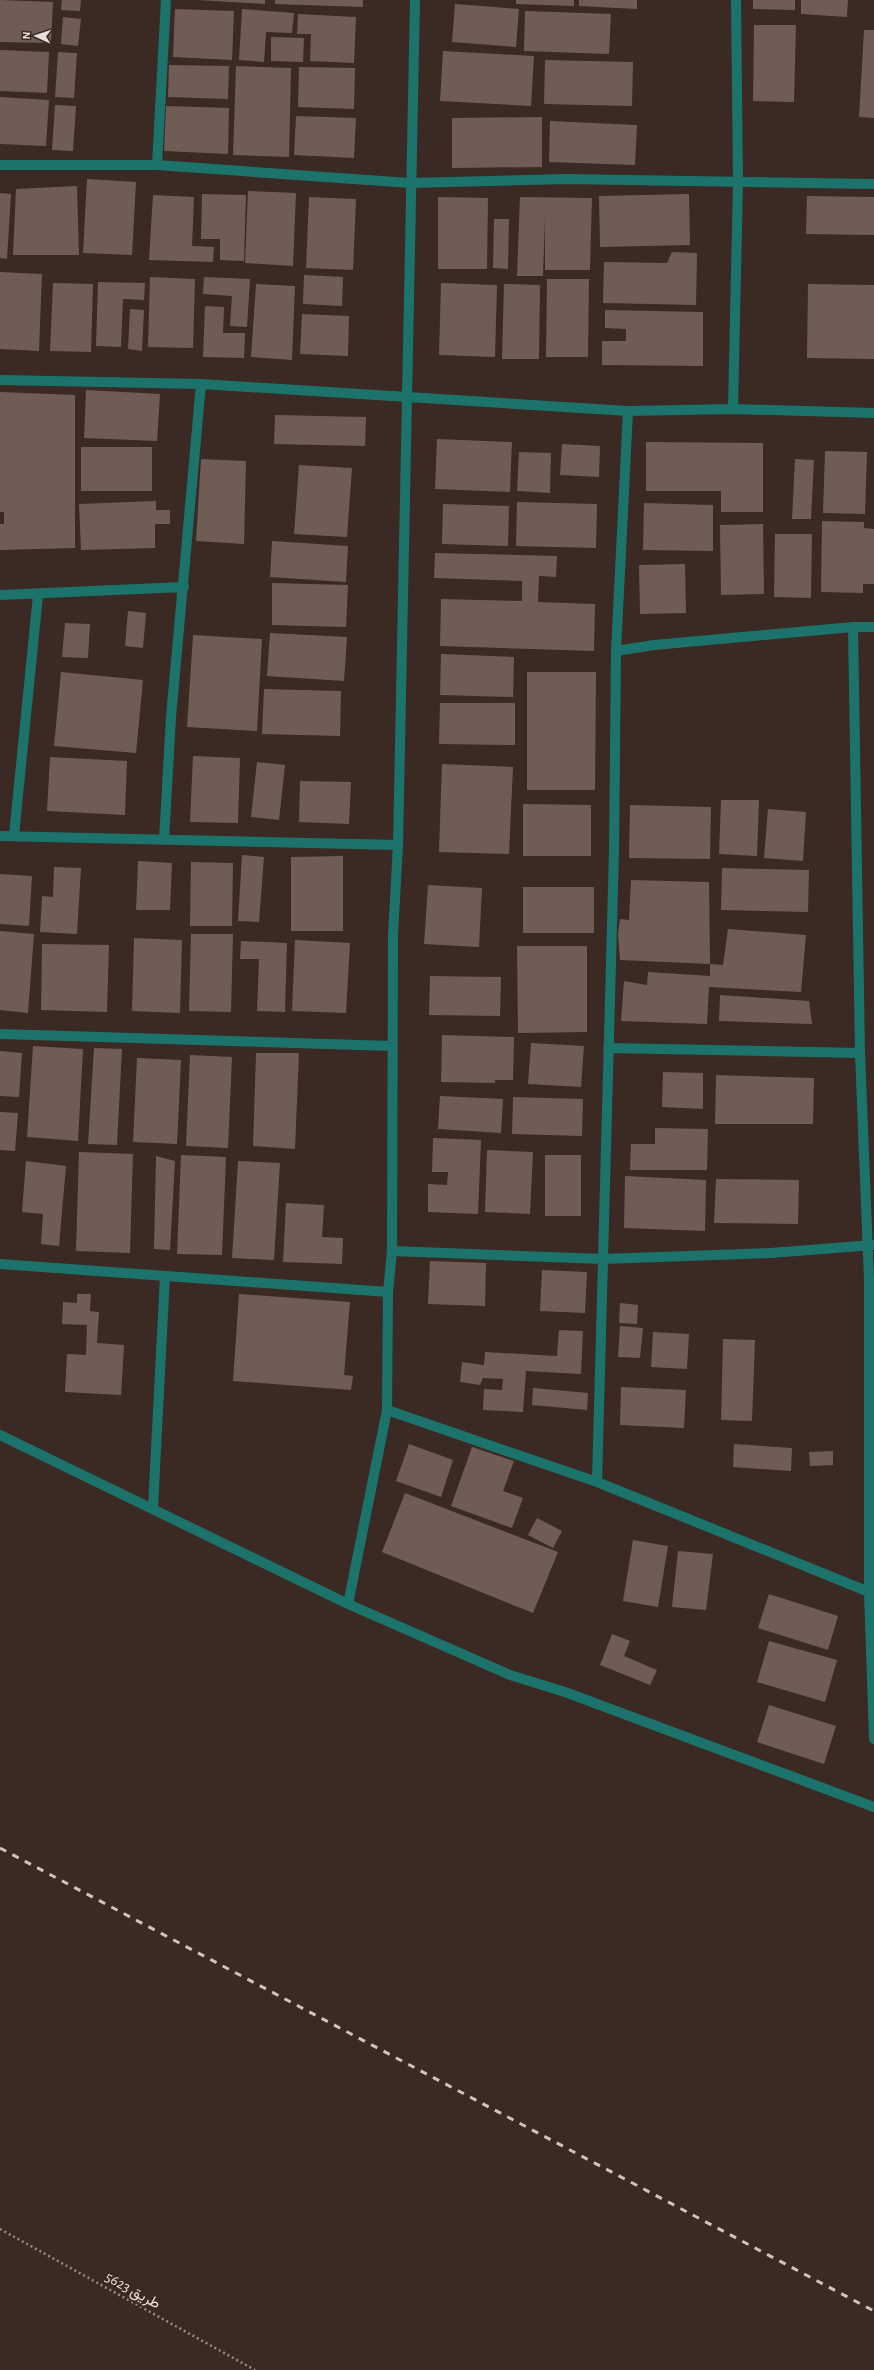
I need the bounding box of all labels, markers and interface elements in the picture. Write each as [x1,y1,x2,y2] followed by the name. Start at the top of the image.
[16,16,56,56] north arrow
[21,31,32,40] text: N
[102,2269,163,2314] street label: طريق 5623

